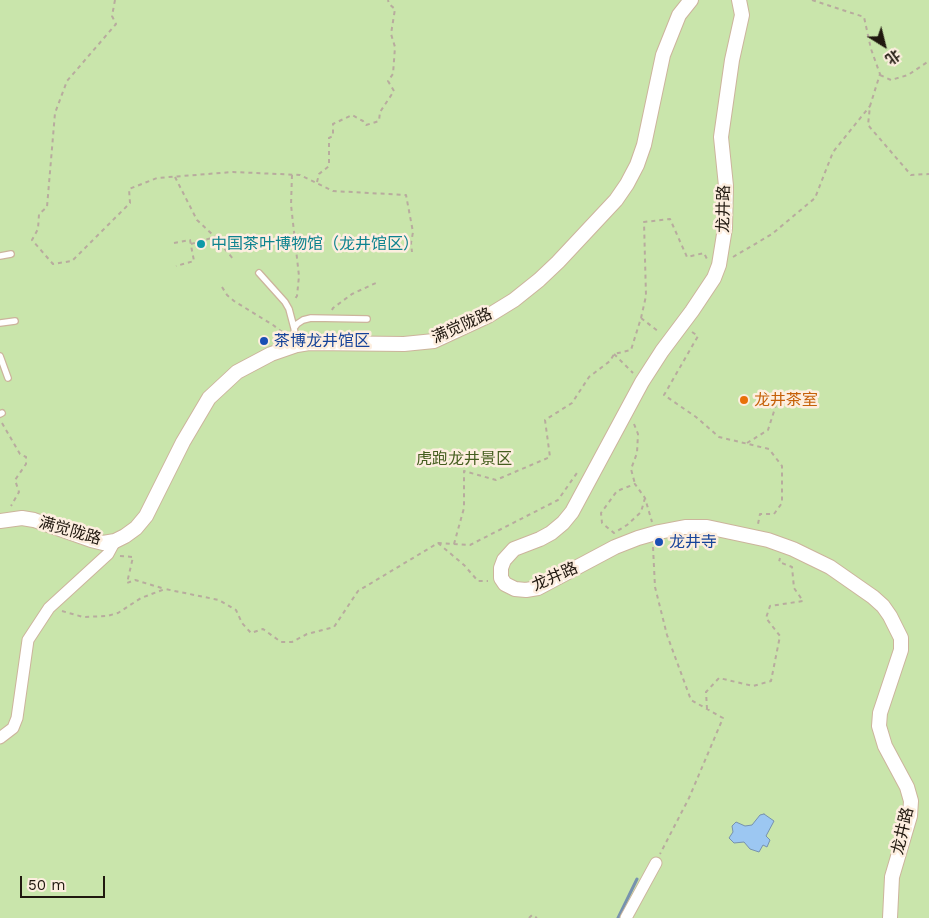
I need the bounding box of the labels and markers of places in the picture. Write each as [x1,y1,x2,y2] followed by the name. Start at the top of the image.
[211,234,419,254] place label: 中国茶叶博物馆（龙井馆区）
[195,238,207,250] marker: 中国茶叶博物馆（龙井馆区）
[274,331,370,351] place label: 茶博龙井馆区
[258,335,270,347] marker: 茶博龙井馆区
[754,390,818,410] place label: 龙井茶室
[738,394,750,406] marker: 龙井茶室
[669,532,717,552] place label: 龙井寺
[653,536,665,548] marker: 龙井寺

